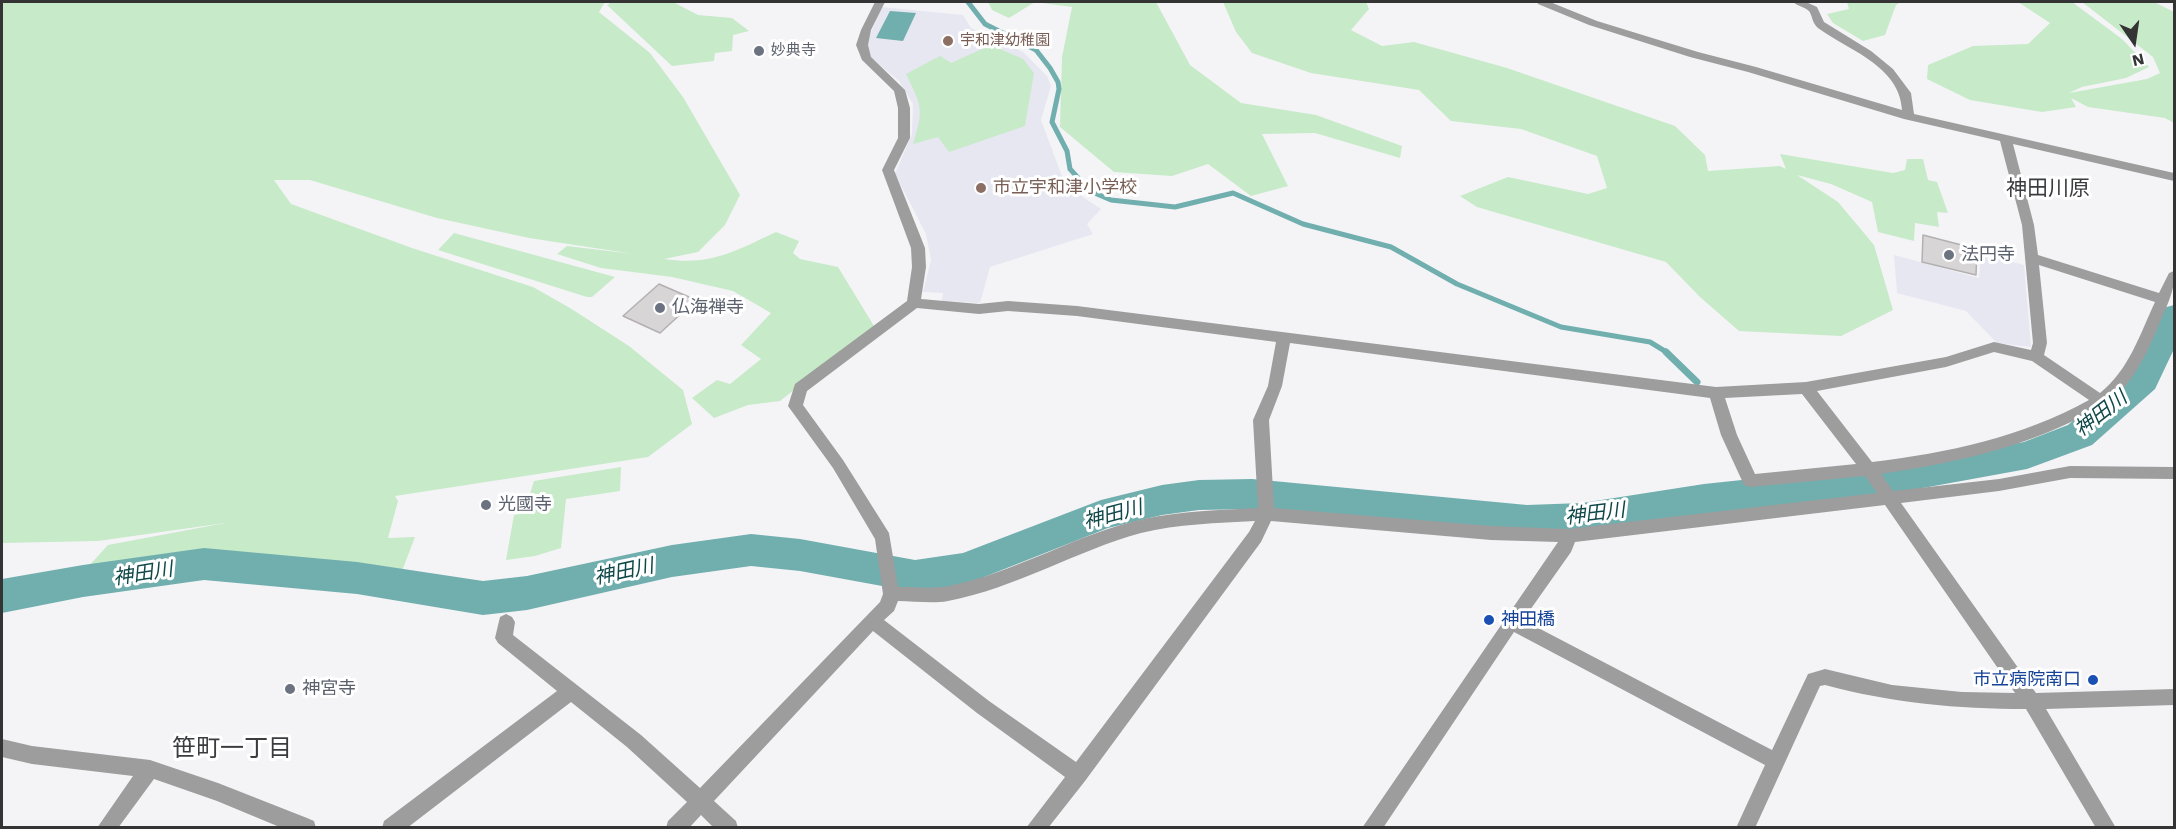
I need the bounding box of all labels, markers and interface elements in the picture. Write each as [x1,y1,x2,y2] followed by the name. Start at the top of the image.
[2104,12,2164,72] north arrow
[960,32,1050,50] place label: 宇和津幼稚園
[941,34,955,48] marker: 宇和津幼稚園
[771,42,816,60] place label: 妙典寺
[752,44,766,58] marker: 妙典寺
[2130,49,2146,71] text: N
[2006,176,2090,202] district label: 神田川原
[993,177,1137,199] place label: 市立宇和津小学校
[974,181,988,195] marker: 市立宇和津小学校
[1961,244,2015,266] place label: 法円寺
[1942,248,1956,262] marker: 法円寺
[672,297,744,319] place label: 仏海禅寺
[653,301,667,315] marker: 仏海禅寺
[2070,386,2132,442] water label: 神田川
[498,494,552,516] place label: 光國寺
[1081,496,1145,534] water label: 神田川
[479,498,493,512] marker: 光國寺
[1564,498,1626,530] water label: 神田川
[592,554,656,590] water label: 神田川
[111,557,175,591] water label: 神田川
[1501,609,1555,631] place label: 神田橋
[1482,613,1496,627] marker: 神田橋
[1973,669,2081,691] place label: 市立病院南口
[2086,673,2100,687] marker: 市立病院南口
[302,678,356,700] place label: 神宮寺
[283,682,297,696] marker: 神宮寺
[172,735,292,763] district label: 笹町一丁目

